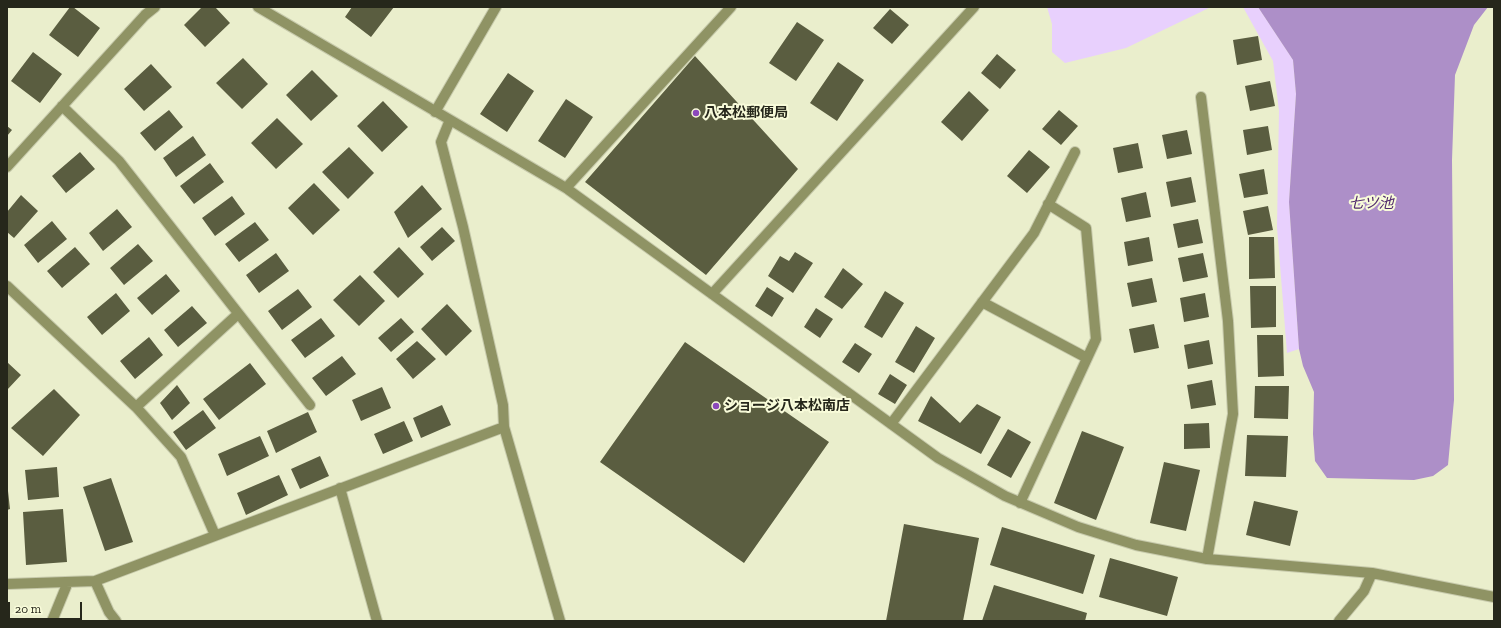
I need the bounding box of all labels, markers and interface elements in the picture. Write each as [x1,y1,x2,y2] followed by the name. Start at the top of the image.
[704,105,788,121] place label: 八本松郵便局
[691,108,701,118] marker: 八本松郵便局
[1349,195,1393,213] water label: 七ツ池
[724,398,850,414] place label: ショージ八本松南店
[711,401,721,411] marker: ショージ八本松南店
[10,594,84,620] scale bar
[15,602,41,616] text: 20 m

